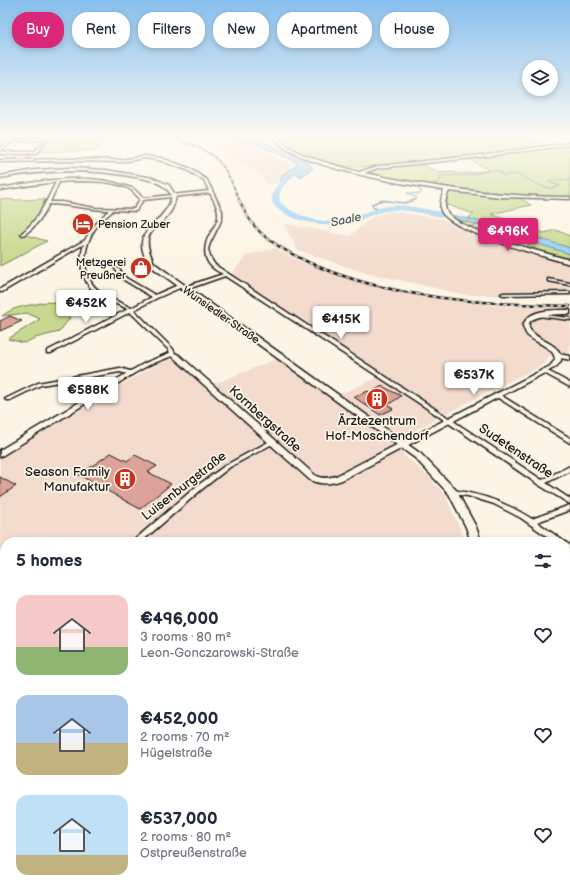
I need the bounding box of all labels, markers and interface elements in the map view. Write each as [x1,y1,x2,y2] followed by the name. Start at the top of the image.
[12,12,64,48] chip: Buy
[72,12,130,48] chip: Rent
[138,12,205,48] chip: Filters
[213,12,269,48] chip: New
[277,12,372,48] chip: Apartment
[380,12,449,48] chip: House
[522,60,558,96] map controls
[522,60,558,96] button: layers
[329,210,363,230] water label: Saale
[70,211,96,237] hotel icon: Pension Zuber
[98,218,171,231] place label: Pension Zuber
[480,218,536,252] pin: €496K
[487,223,529,239] text: €496K
[128,255,154,281] shop icon: Metzgerei Preußner
[76,256,127,282] place label: Metzgerei Preußner
[180,284,262,347] street label: Wunsiedler Straße
[58,290,114,324] pin: €452K
[65,295,107,311] text: €452K
[313,306,369,340] pin: €415K
[321,311,361,327] text: €415K
[446,362,502,396] pin: €537K
[454,367,494,383] text: €537K
[60,377,116,411] pin: €588K
[67,382,109,398] text: €588K
[225,382,305,456] street label: Kornbergstraße
[364,386,390,412] building icon: Ärztezentrum Hof-Moschendorf
[325,413,429,444] place label: Ärztezentrum Hof-Moschendorf
[476,420,556,482] street label: Sudetenstraße
[139,448,230,524] street label: Luisenburgstraße
[25,464,110,495] place label: Season Family Manufaktur
[112,466,138,492] building icon: Season Family Manufaktur
[532,550,554,572] icon: filters
[16,551,82,571] text: 5 homes
[140,609,219,629] text: €496,000
[48,611,96,659] icon: home
[532,624,554,646] icon: heart
[140,629,231,645] text: 3 rooms · 80 m²
[140,645,299,661] text: Leon-Gonczarowski-Straße
[140,709,218,729] text: €452,000
[48,711,96,759] icon: home
[532,724,554,746] icon: heart
[140,729,230,745] text: 2 rooms · 70 m²
[140,745,212,761] text: Hügelstraße
[140,809,218,829] text: €537,000
[48,811,96,859] icon: home
[532,824,554,846] icon: heart
[140,829,231,845] text: 2 rooms · 80 m²
[140,845,247,861] text: Ostpreußenstraße

